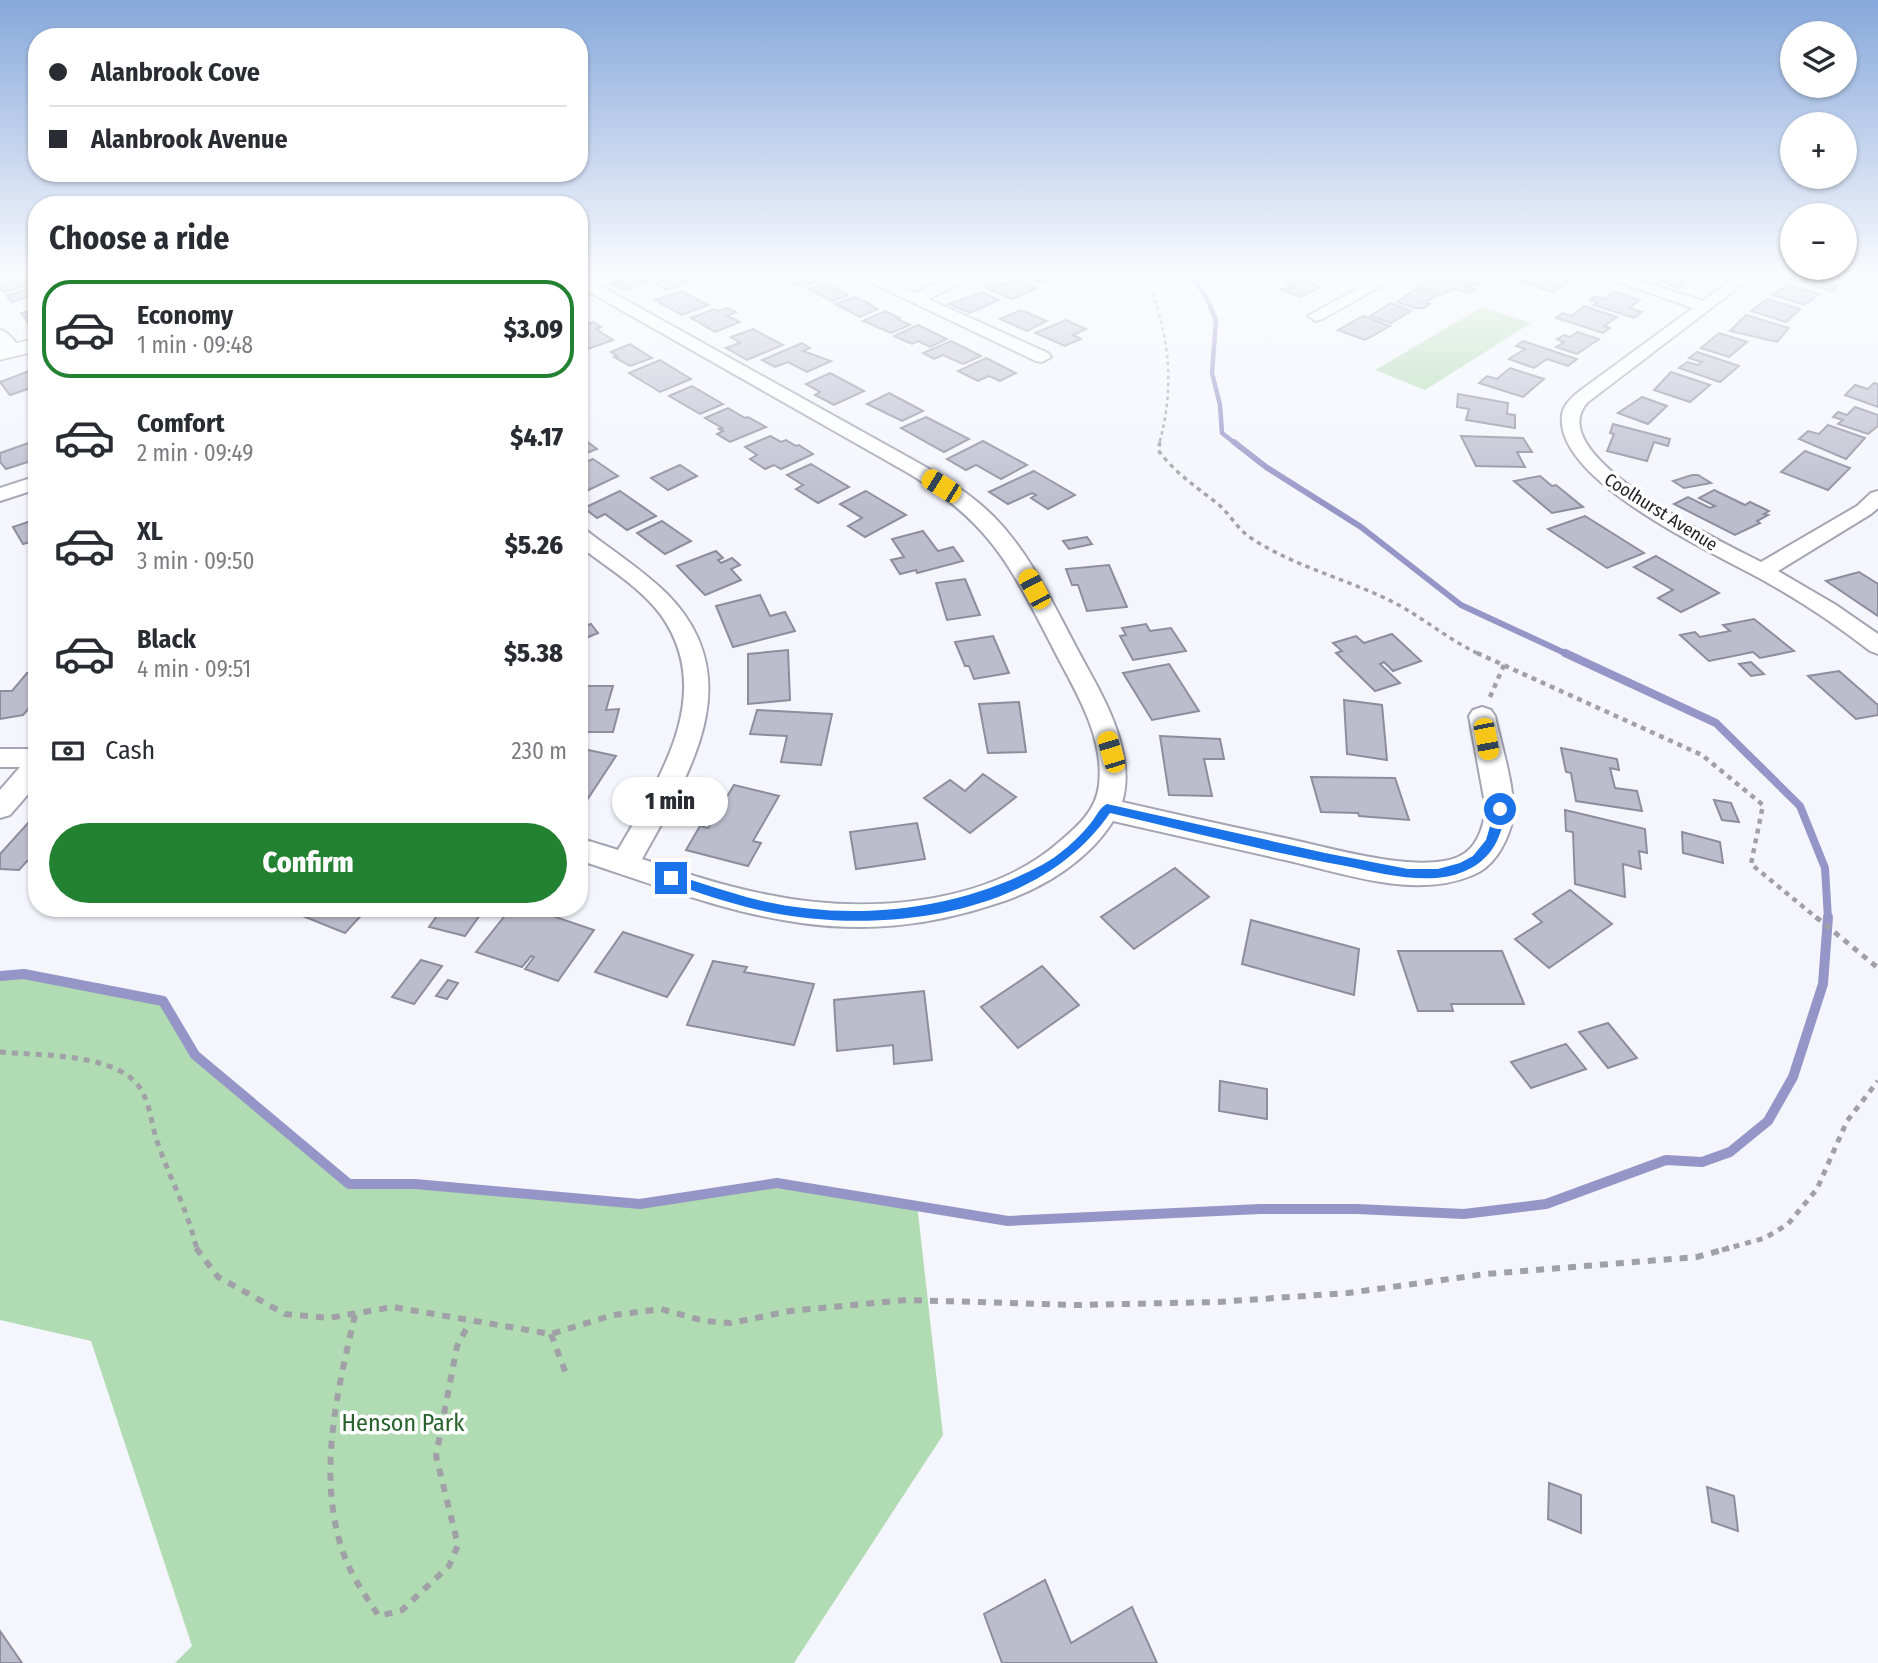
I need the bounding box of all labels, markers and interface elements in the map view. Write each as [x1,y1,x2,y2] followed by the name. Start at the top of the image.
[1780,21,1857,280] map controls
[1780,21,1857,98] button: layers
[91,57,260,88] text: Alanbrook Cove
[1780,112,1857,189] button: +
[91,124,288,155] text: Alanbrook Avenue
[1780,203,1857,280] button: −
[49,219,230,257] text: Choose a ride
[53,298,116,361] icon: car
[137,300,233,331] text: Economy
[504,314,563,345] text: $3.09
[137,331,253,359] text: 1 min · 09:48
[53,406,116,469] icon: car
[137,408,225,439] text: Comfort
[510,422,563,453] text: $4.17
[137,439,253,467] text: 2 min · 09:49
[918,466,965,506] car
[1600,468,1722,556] street label: Coolhurst Avenue
[53,514,116,577] icon: car
[137,516,163,547] text: XL
[505,530,563,561] text: $5.26
[137,547,255,575] text: 3 min · 09:50
[1015,566,1054,612] car
[53,622,116,685] icon: car
[137,624,196,655] text: Black
[504,638,563,669] text: $5.38
[137,655,251,683] text: 4 min · 09:51
[1472,716,1501,762] car
[1095,729,1128,775] car
[49,732,87,770] icon: cash
[105,735,155,766] text: Cash
[511,737,567,765] text: 230 m
[613,776,729,826] callout: 1 min
[645,787,695,815] text: 1 min
[1484,793,1516,825] route start
[49,823,567,903] button: Confirm
[655,862,687,894] route end
[342,1409,465,1437] park label: Henson Park

